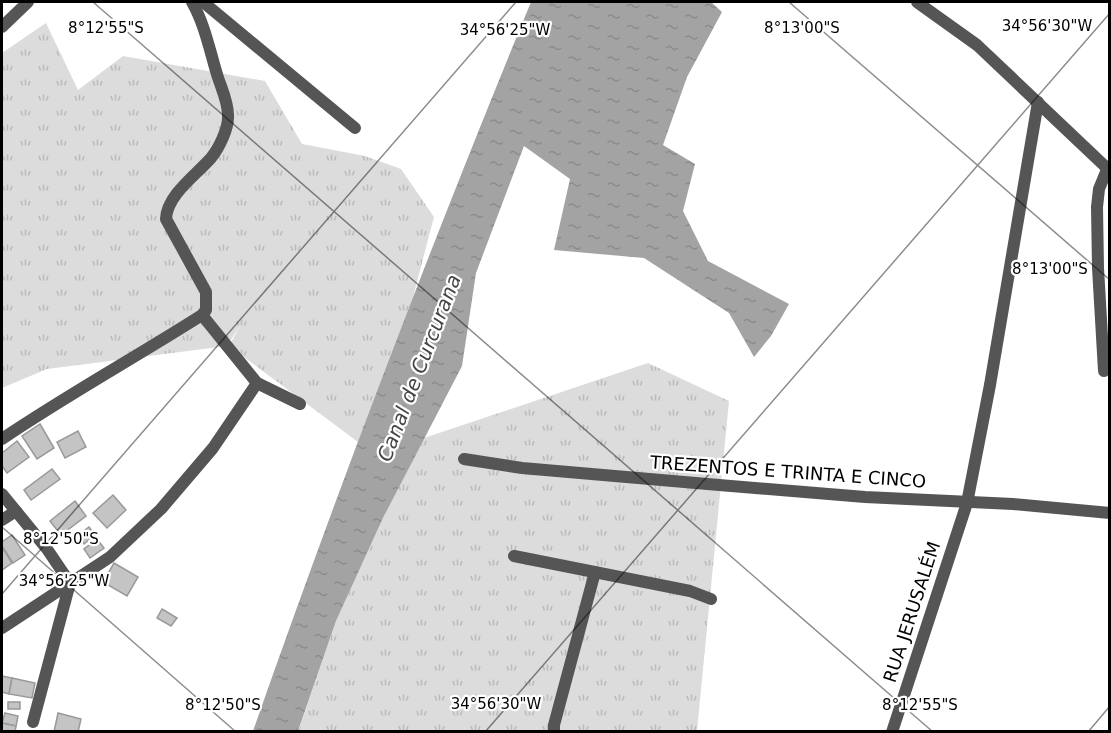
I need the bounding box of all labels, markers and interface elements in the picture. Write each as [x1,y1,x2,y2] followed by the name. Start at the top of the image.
[1002,17,1092,35] text: 34°56'30"W
[68,19,144,37] text: 8°12'55"S
[764,19,840,37] text: 8°13'00"S
[460,21,550,39] text: 34°56'25"W
[1012,260,1088,278] text: 8°13'00"S
[372,271,466,465] water label: Canal de Curcurana
[648,451,927,492] street label: TREZENTOS E TRINTA E CINCO
[23,530,99,548] text: 8°12'50"S
[879,539,944,685] street label: RUA JERUSALÉM
[19,572,109,590] text: 34°56'25"W
[451,695,541,713] text: 34°56'30"W
[185,696,261,714] text: 8°12'50"S
[882,696,958,714] text: 8°12'55"S

